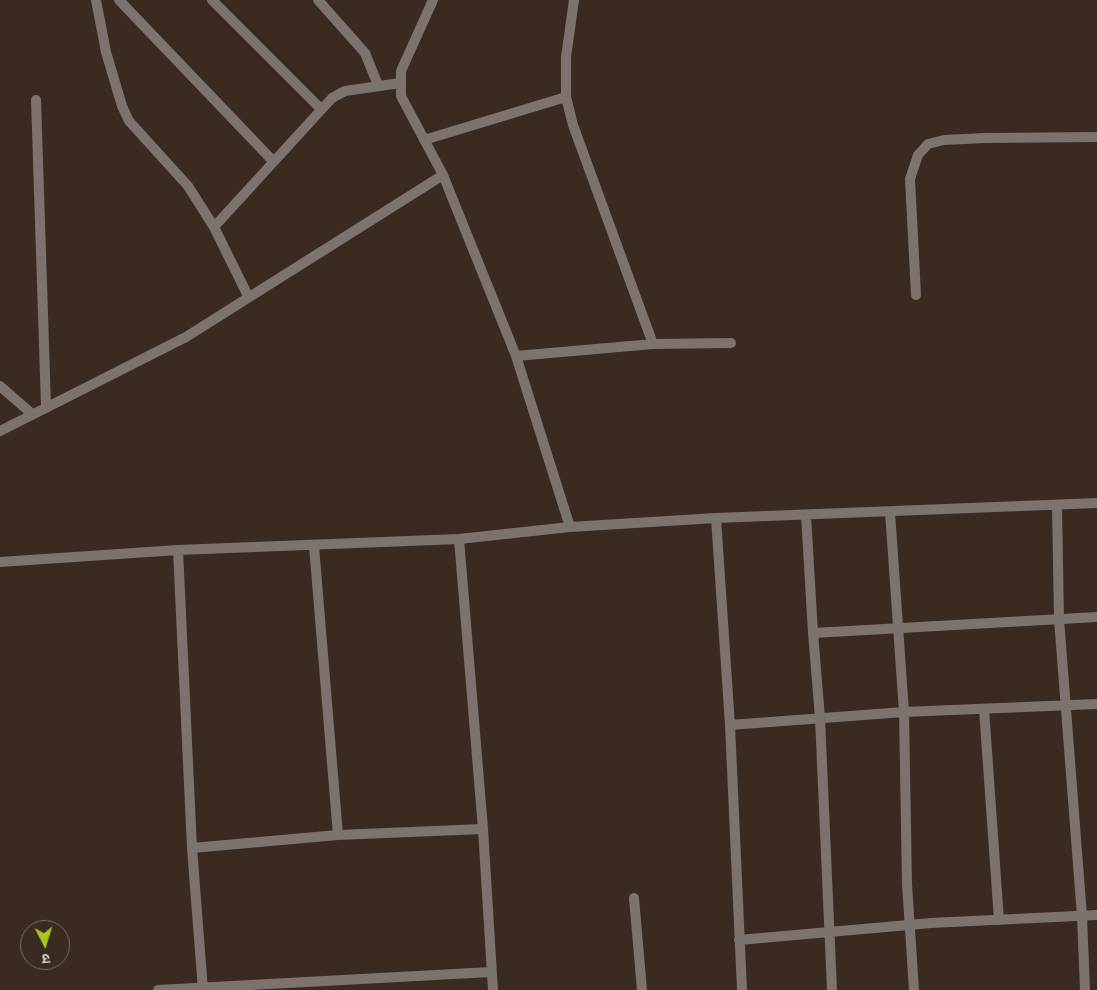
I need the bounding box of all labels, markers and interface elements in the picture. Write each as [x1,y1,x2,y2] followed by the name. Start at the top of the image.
[20,920,70,970] north arrow
[41,951,51,968] text: उ

